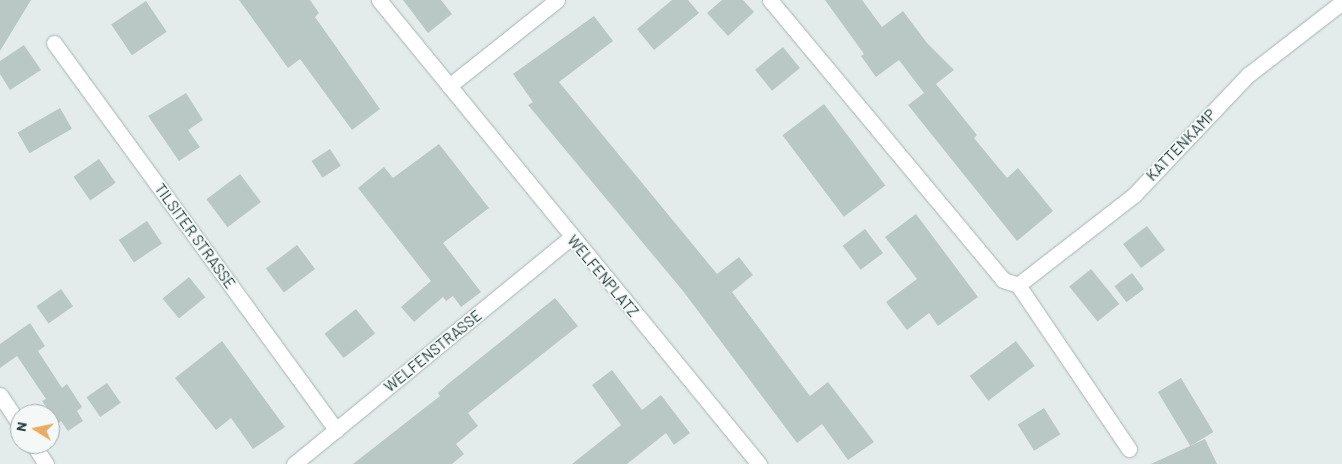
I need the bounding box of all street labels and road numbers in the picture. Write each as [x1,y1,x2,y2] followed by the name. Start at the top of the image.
[1142,106,1220,184] street label: KATTENKAMP
[151,180,239,292] street label: TILSITER STRASSE
[564,232,642,320] street label: WELFENPLATZ
[381,306,485,396] street label: WELFENSTRASSE

